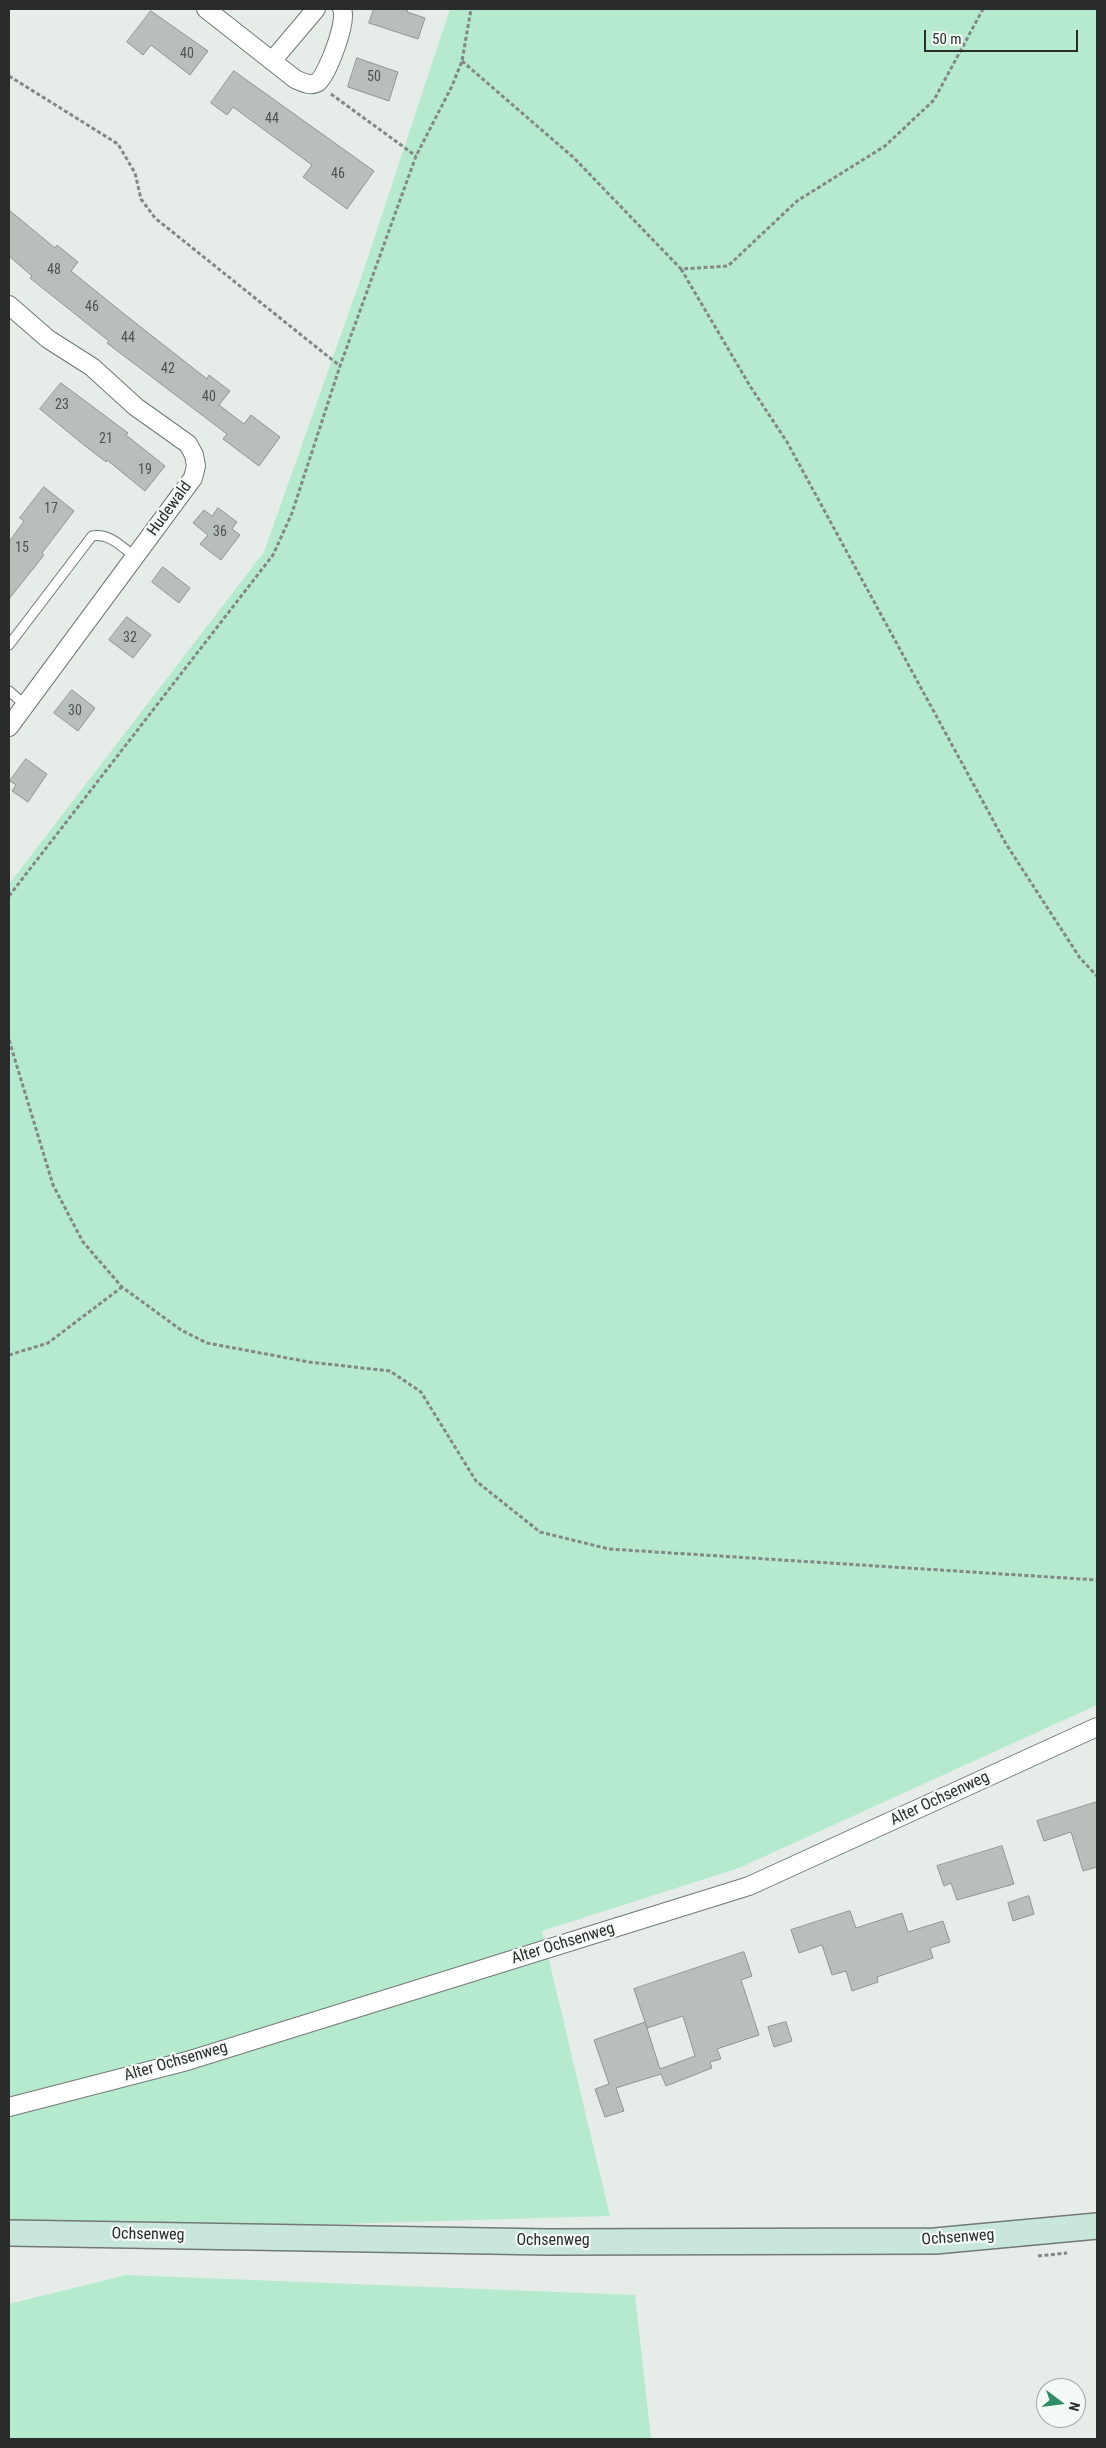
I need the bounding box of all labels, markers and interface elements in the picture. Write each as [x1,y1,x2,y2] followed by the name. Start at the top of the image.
[926,20,1080,52] scale bar
[932,30,962,48] text: 50 m
[180,46,194,62] house number: 40
[367,69,381,85] house number: 50
[265,111,279,127] house number: 44
[331,166,345,182] house number: 46
[47,262,61,278] house number: 48
[85,299,99,315] house number: 46
[121,330,135,346] house number: 44
[161,361,175,377] house number: 42
[202,389,216,405] house number: 40
[55,397,69,413] house number: 23
[99,431,113,447] house number: 21
[138,462,152,478] house number: 19
[144,478,196,540] street label: Hudewald
[44,501,58,517] house number: 17
[213,524,227,540] house number: 36
[15,540,29,556] house number: 15
[123,630,137,646] house number: 32
[68,703,82,719] house number: 30
[888,1768,992,1830] street label: Alter Ochsenweg
[509,1919,617,1969] street label: Alter Ochsenweg
[122,2038,230,2086] street label: Alter Ochsenweg
[111,2225,185,2245] street label: Ochsenweg
[921,2226,995,2250] street label: Ochsenweg
[516,2231,590,2251] street label: Ochsenweg
[1036,2378,1086,2428] north arrow
[1066,2400,1083,2413] text: N

